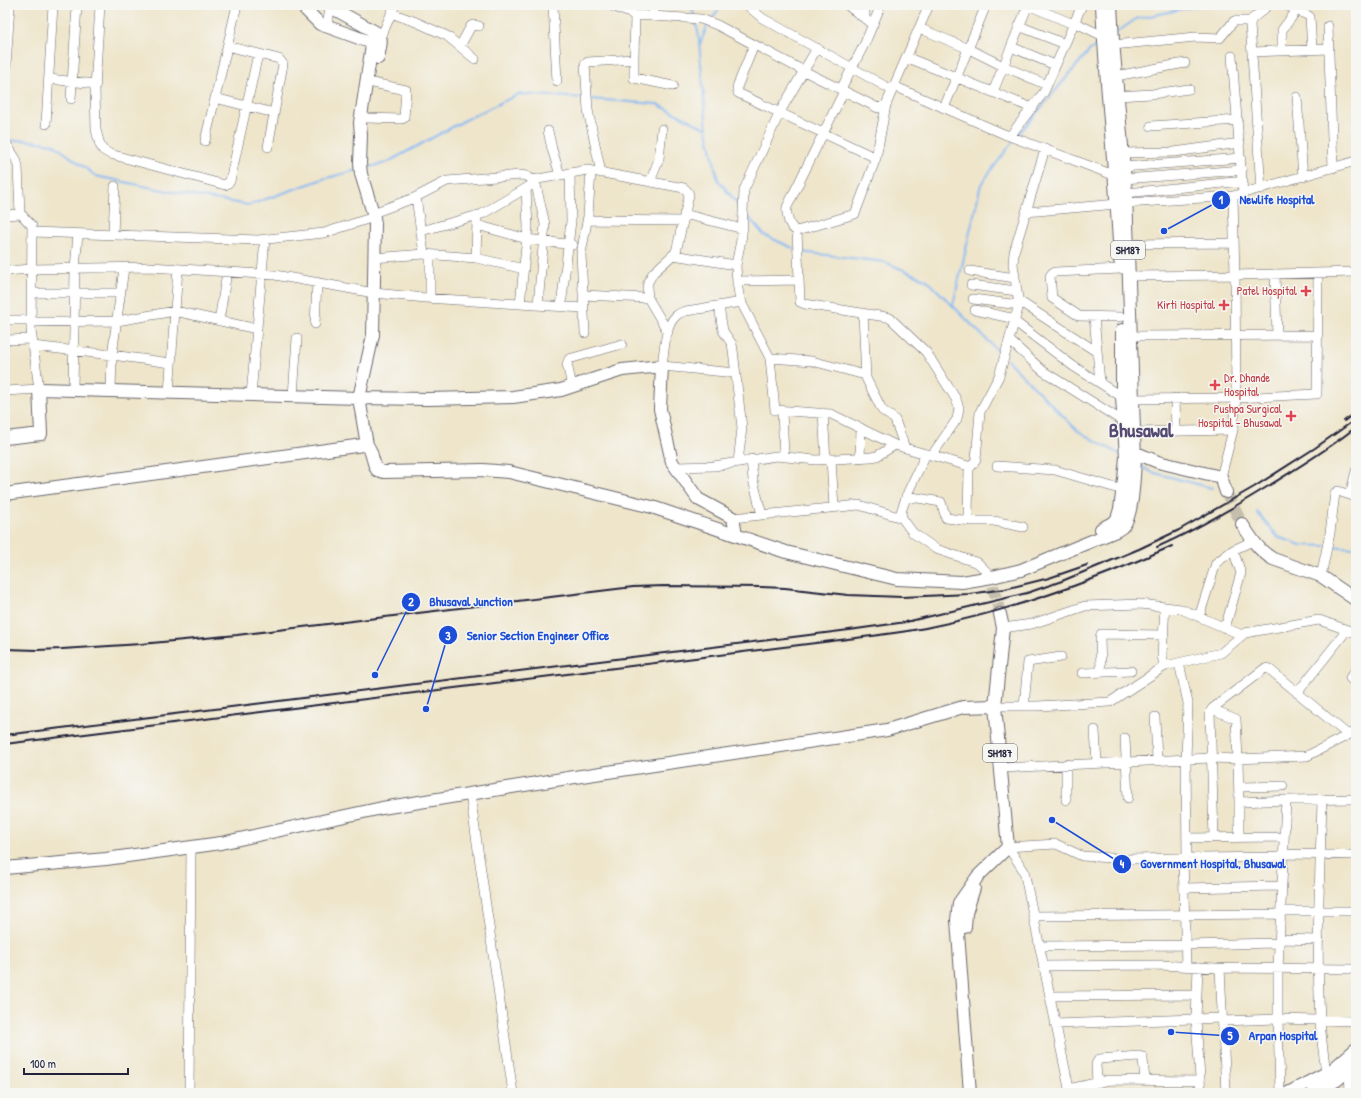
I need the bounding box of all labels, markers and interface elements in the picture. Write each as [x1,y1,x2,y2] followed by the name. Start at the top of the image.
[1211,187,1322,212] callout: Newlife Hospital
[1239,190,1315,209] text: Newlife Hospital
[1219,191,1224,208] text: 1
[1111,241,1145,259] road number: SH187
[1237,282,1298,299] place label: Patel Hospital
[1300,285,1312,297] marker: Patel Hospital
[1157,296,1216,313] place label: Kirti Hospital
[1218,299,1230,311] marker: Kirti Hospital
[1224,369,1270,400] place label: Dr. Dhande Hospital
[1209,379,1221,391] marker: Dr. Dhande Hospital
[1198,400,1283,431] place label: Pushpa Surgical Hospital - Bhusawal
[1285,410,1297,422] marker: Pushpa Surgical Hospital - Bhusawal
[1109,416,1174,443] district label: Bhusawal
[401,589,520,614] callout: Bhusaval Junction
[429,592,513,610] text: Bhusaval Junction
[408,593,414,610] text: 2
[438,623,617,648] callout: Senior Section Engineer Office
[467,626,610,645] text: Senior Section Engineer Office
[445,627,451,644] text: 3
[983,744,1017,762] road number: SH187
[1112,851,1293,876] callout: Government Hospital, Bhusawal
[1140,854,1286,873] text: Government Hospital, Bhusawal
[1120,855,1125,872] text: 4
[1220,1023,1325,1048] callout: Arpan Hospital
[1249,1026,1318,1045] text: Arpan Hospital
[1227,1027,1233,1044] text: 5
[24,1050,128,1076] scale bar
[30,1055,56,1072] text: 100 m

